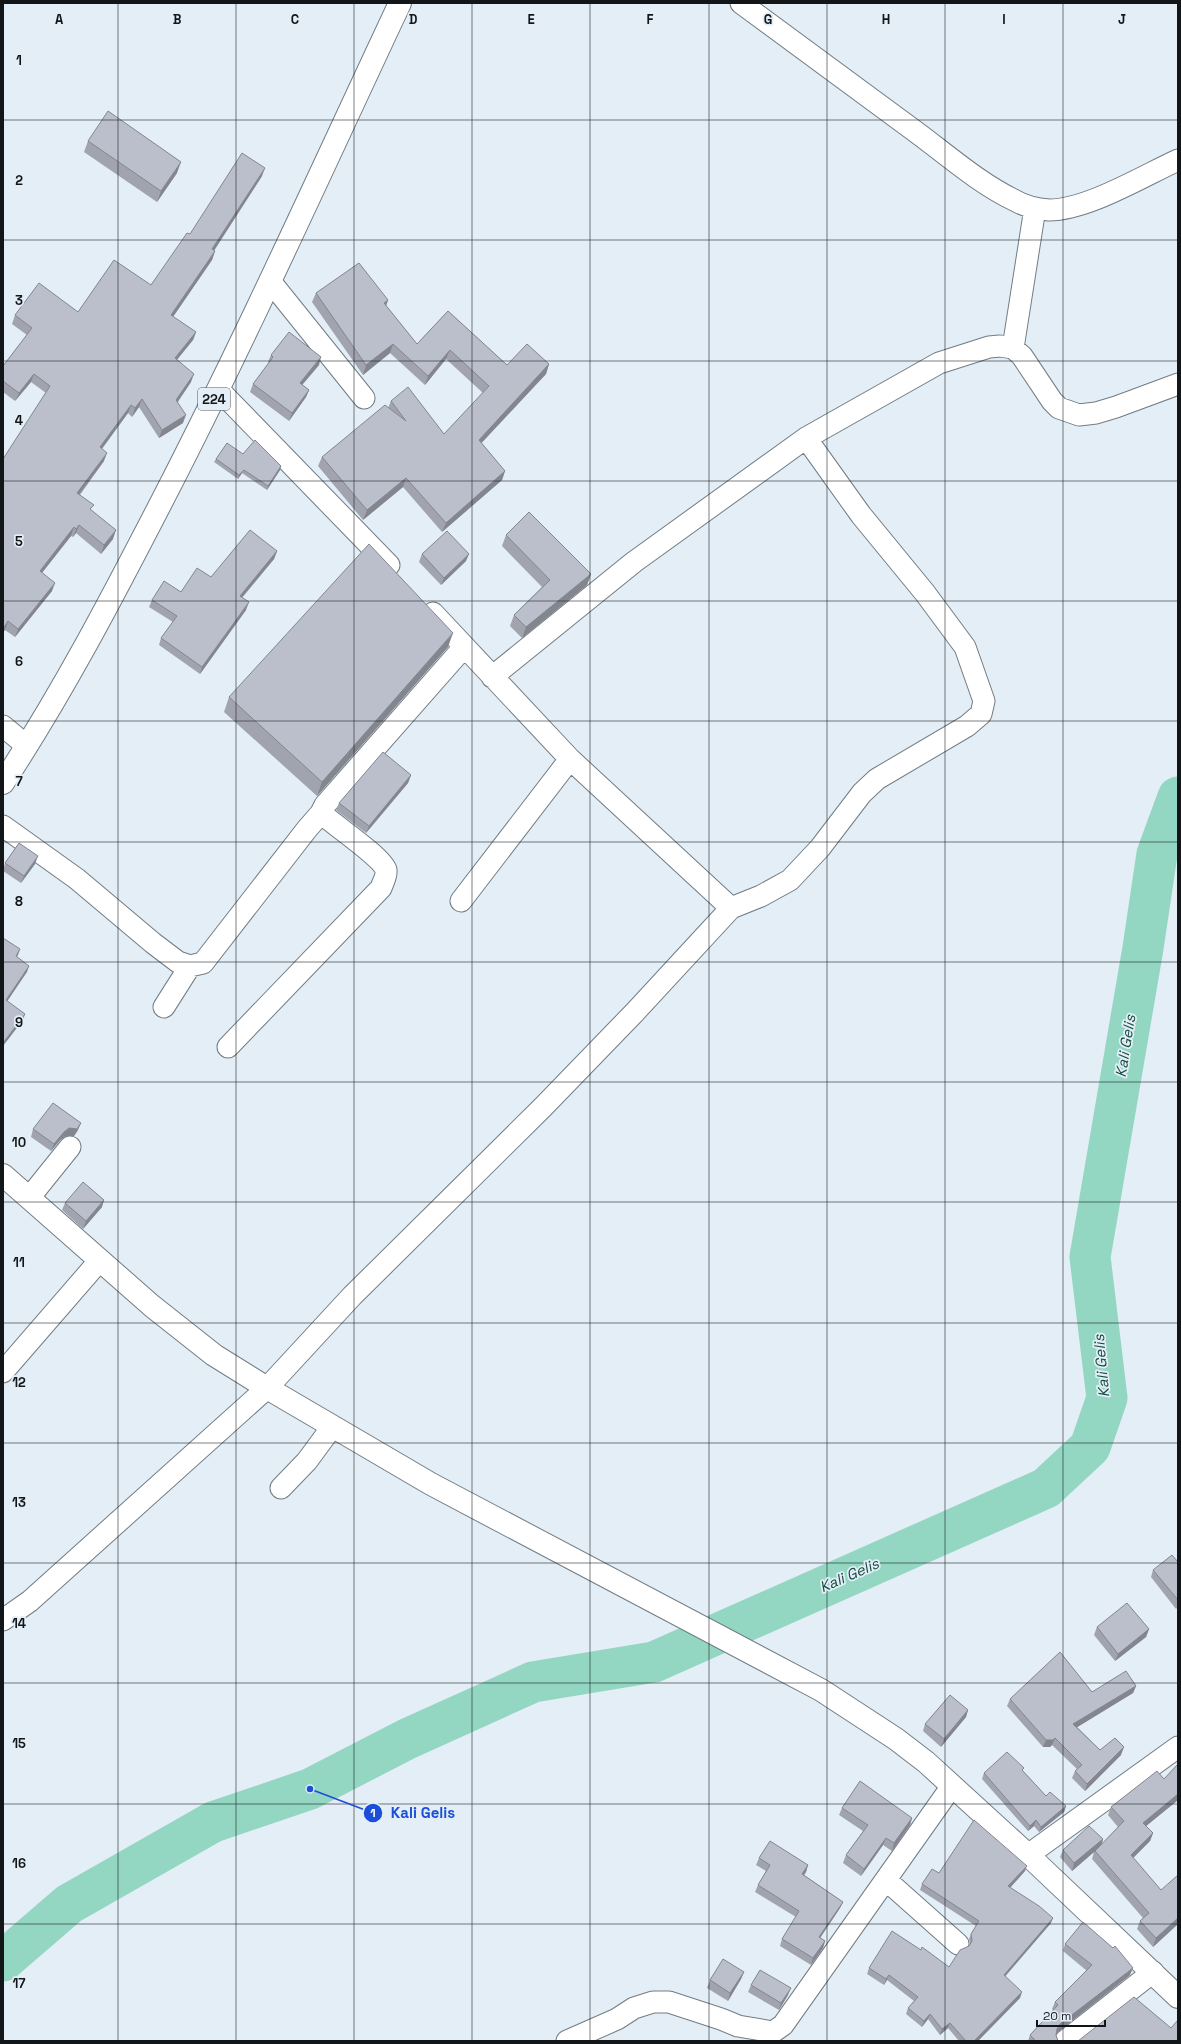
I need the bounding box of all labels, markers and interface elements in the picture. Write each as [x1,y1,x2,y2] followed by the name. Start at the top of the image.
[55,11,64,28] text: A
[173,11,182,28] text: B
[291,11,299,28] text: C
[409,11,418,28] text: D
[527,11,535,28] text: E
[647,11,654,28] text: F
[764,11,772,28] text: G
[882,11,890,28] text: H
[1002,11,1006,28] text: I
[1118,11,1126,28] text: J
[16,52,22,69] text: 1
[15,172,23,189] text: 2
[15,292,23,309] text: 3
[198,388,230,410] road number: 224
[15,412,23,429] text: 4
[15,533,23,550] text: 5
[15,653,23,670] text: 6
[15,773,23,790] text: 7
[15,893,23,910] text: 8
[1111,1012,1139,1079] water label: Kali Gelis
[15,1014,23,1031] text: 9
[12,1134,26,1151] text: 10
[13,1254,25,1271] text: 11
[1089,1333,1113,1398] water label: Kali Gelis
[12,1374,26,1391] text: 12
[12,1494,26,1511] text: 13
[816,1553,883,1596] water label: Kali Gelis
[12,1615,26,1632] text: 14
[12,1735,26,1752] text: 15
[363,1799,463,1826] callout: Kali Gelis
[391,1803,455,1822] text: Kali Gelis
[370,1805,376,1821] text: 1
[12,1855,26,1872] text: 16
[12,1975,26,1992] text: 17
[1037,2002,1105,2028] scale bar
[1043,2008,1071,2024] text: 20 m

